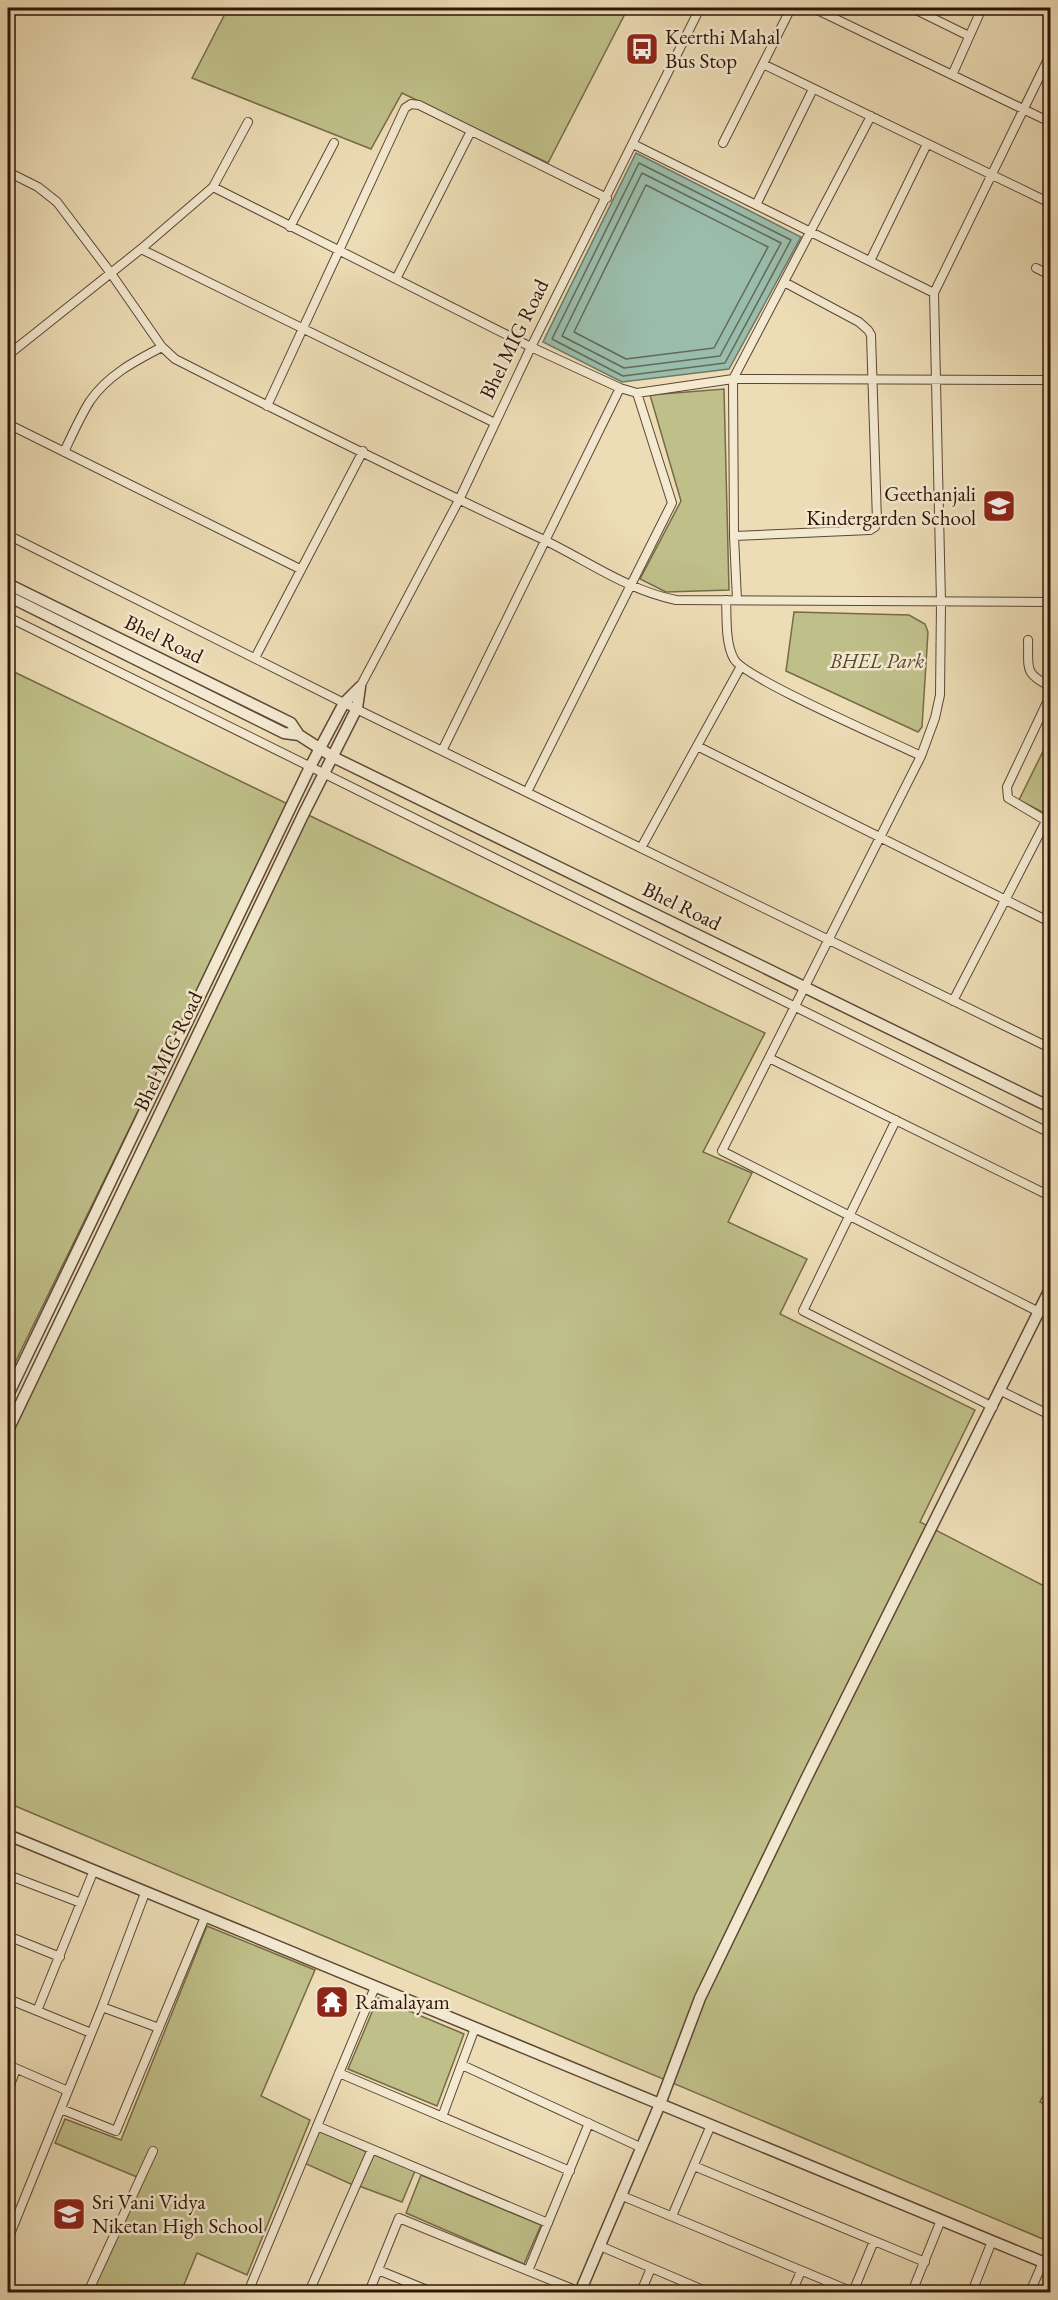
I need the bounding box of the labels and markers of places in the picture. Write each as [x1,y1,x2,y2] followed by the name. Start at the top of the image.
[665,23,780,74] place label: Keerthi Mahal Bus Stop
[624,31,660,67] bus stop icon: Keerthi Mahal Bus Stop
[806,480,976,531] place label: Geethanjali Kindergarden School
[981,488,1017,524] school or university icon: Geethanjali Kindergarden School
[314,1984,350,2020] temple icon: Ramalayam
[355,1988,450,2015] place label: Ramalayam
[92,2188,263,2239] place label: Sri Vani Vidya Niketan High School
[51,2196,87,2232] school or university icon: Sri Vani Vidya Niketan High School

